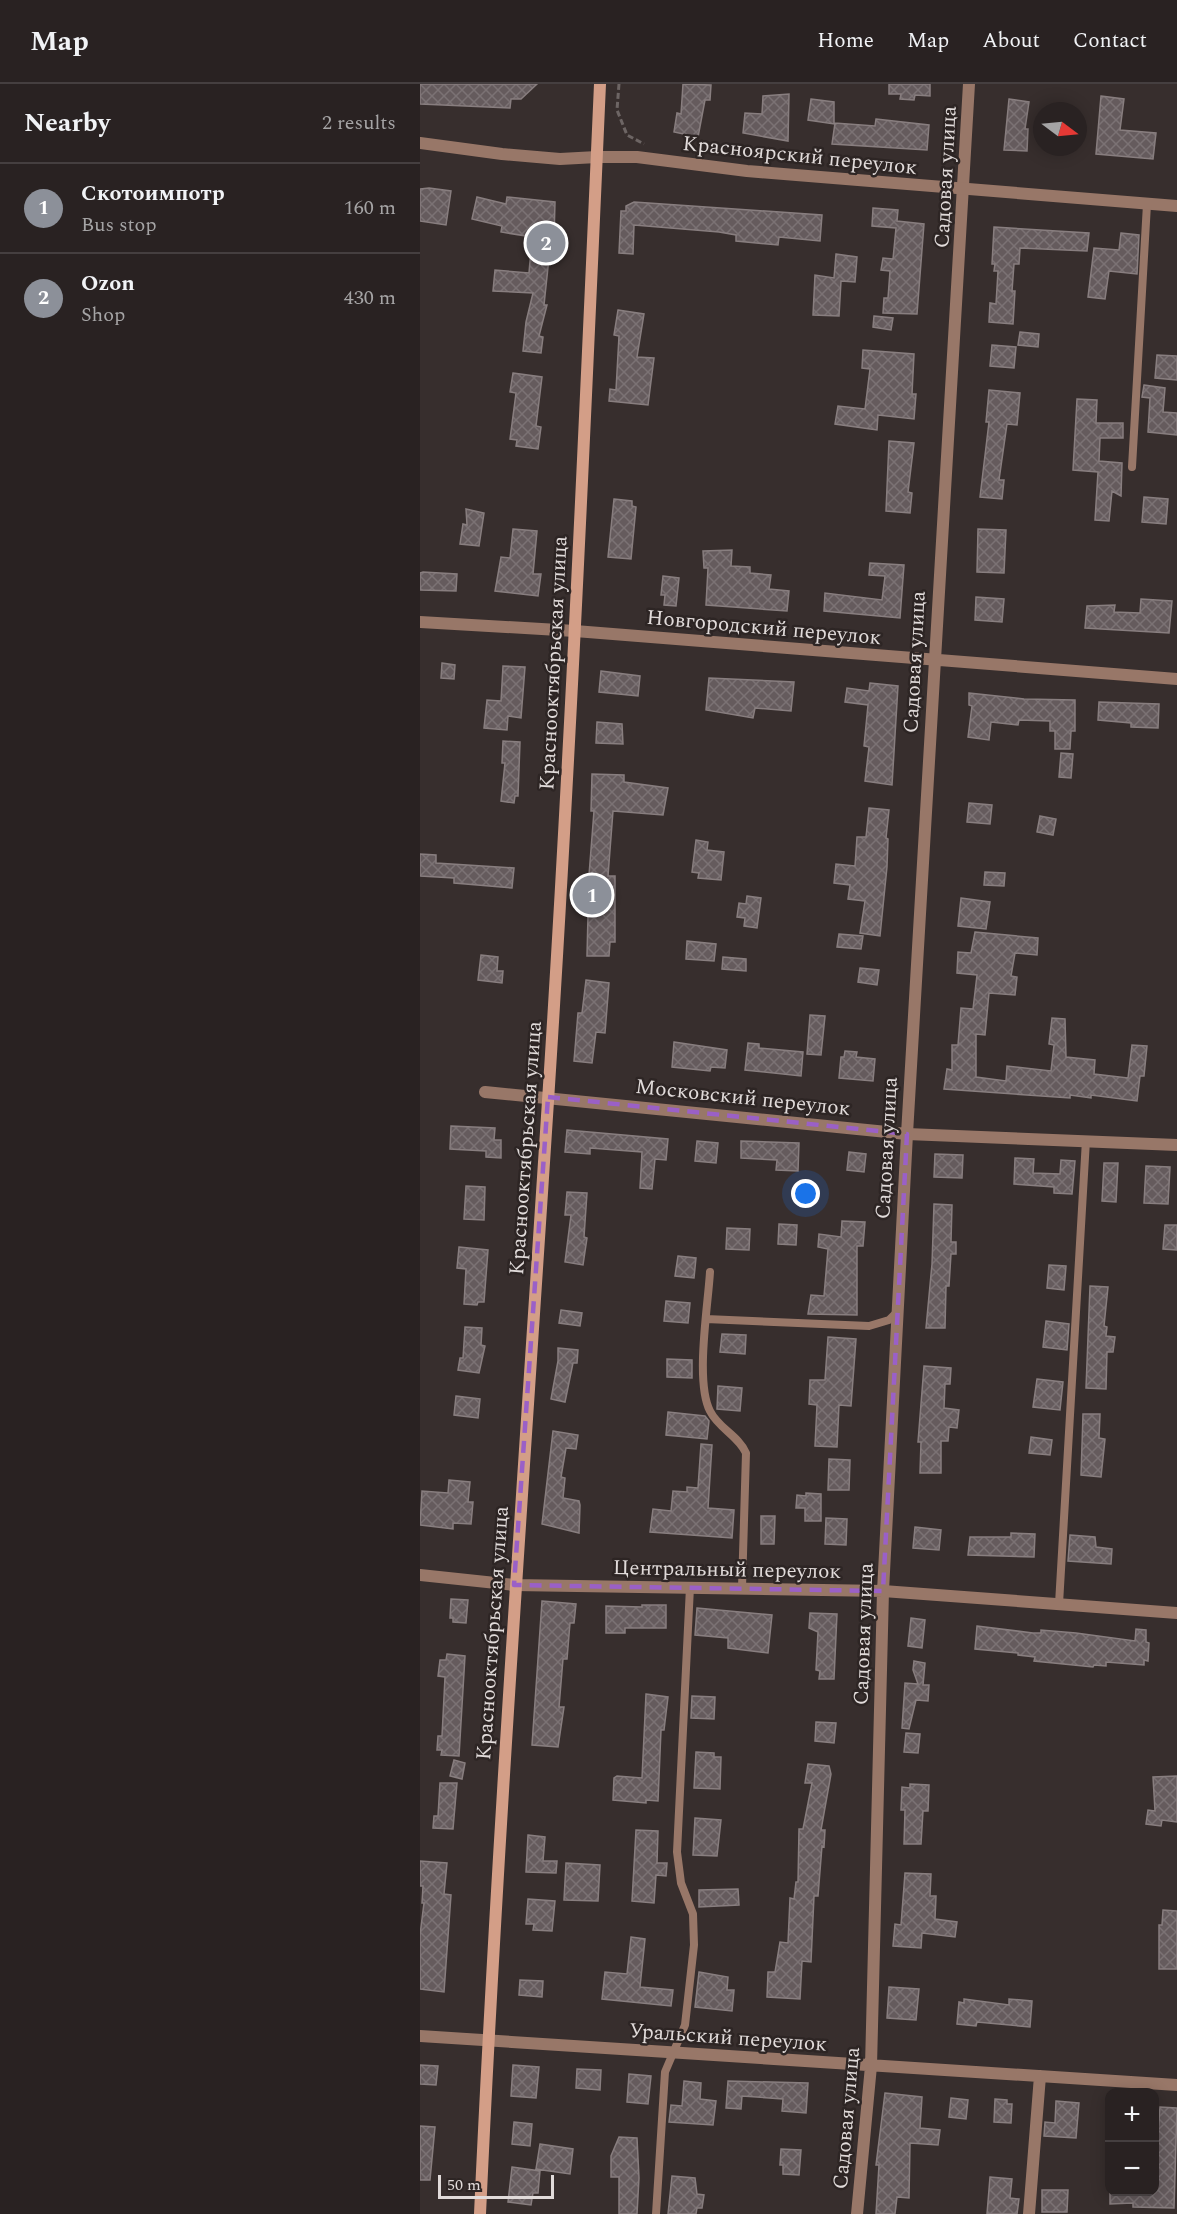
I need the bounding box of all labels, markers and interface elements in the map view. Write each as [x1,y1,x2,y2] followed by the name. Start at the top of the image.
[30,20,89,63] text: Map
[817,25,874,57] text: Home
[907,25,949,57] text: Map
[982,25,1040,57] text: About
[1073,25,1147,57] text: Contact
[1033,102,1087,156] north arrow
[24,103,110,143] text: Nearby
[926,104,966,249] street label: Садовая улица
[322,108,396,138] text: 2 results
[681,128,919,184] street label: Красноярский переулок
[81,177,225,210] text: Скотоимпотр
[38,193,49,223] text: 1
[344,193,396,223] text: 160 m
[81,210,157,240] text: Bus stop
[526,220,566,266] pin: 2
[81,267,135,300] text: Ozon
[38,283,49,313] text: 2
[344,283,396,313] text: 430 m
[81,300,125,330] text: Shop
[531,534,577,791] street label: Краснооктябрьская улица
[895,589,935,734] street label: Садовая улица
[645,602,883,654] street label: Новгородский переулок
[572,872,612,918] pin: 1
[501,1019,551,1276] street label: Краснооктябрьская улица
[634,1071,852,1125] street label: Московский переулок
[867,1075,907,1220] street label: Садовая улица
[791,1179,820,1208] your location
[468,1504,518,1761] street label: Краснооктябрьская улица
[613,1552,842,1588] street label: Центральный переулок
[846,1561,883,1706] street label: Садовая улица
[628,2015,828,2061] street label: Уральский переулок
[825,2045,869,2191] street label: Садовая улица
[1105,2088,1159,2196] map controls
[1105,2088,1159,2142] button: +
[1105,2142,1159,2196] button: −
[438,2172,554,2200] scale bar
[447,2173,481,2197] text: 50 m

